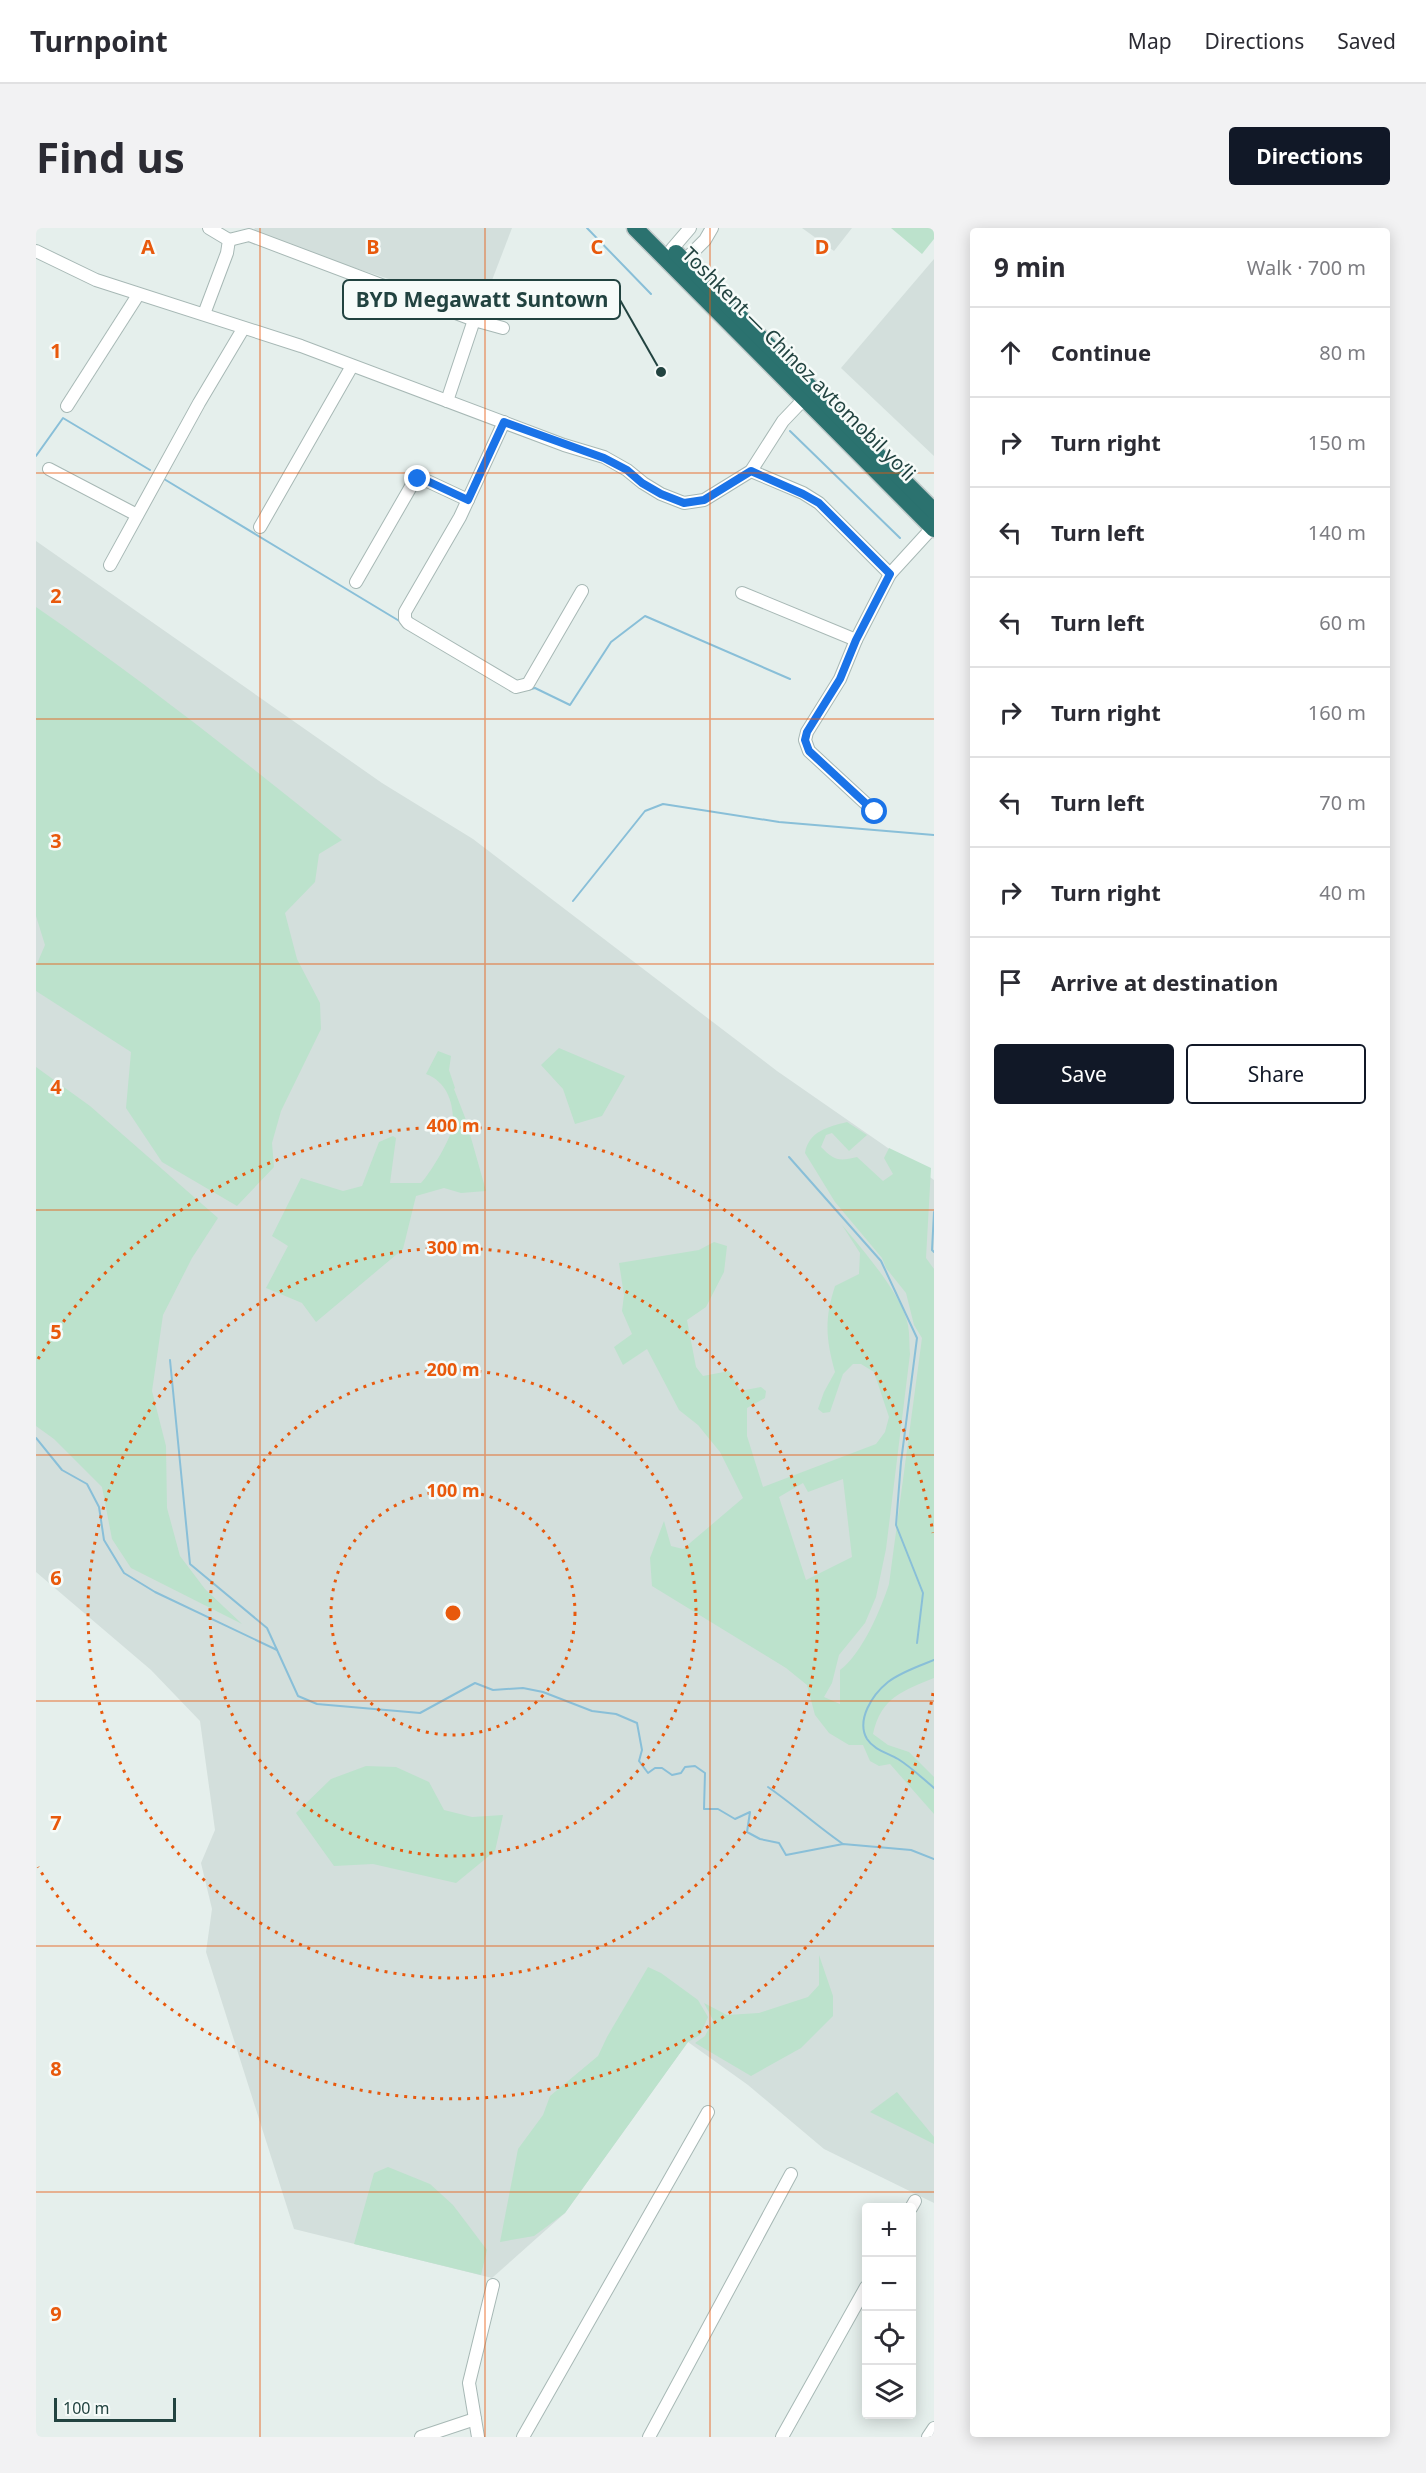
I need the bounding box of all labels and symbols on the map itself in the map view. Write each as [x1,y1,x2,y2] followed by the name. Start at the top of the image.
[141,233,155,260] text: A
[366,233,380,260] text: B
[591,233,604,260] text: C
[815,233,829,260] text: D
[677,241,922,486] street label: Toshkent — Chinoz avtomobil yoʻli
[343,280,620,319] callout: BYD Megawatt Suntown
[356,285,608,313] text: BYD Megawatt Suntown
[50,337,62,364] text: 1
[404,465,430,491] route end
[50,582,62,609] text: 2
[861,798,887,824] route start
[50,827,62,854] text: 3
[50,1073,62,1100] text: 4
[426,1113,480,1137] text: 400 m
[426,1235,480,1259] text: 300 m
[50,1318,62,1345] text: 5
[426,1357,480,1381] text: 200 m
[426,1478,480,1502] text: 100 m
[50,1564,62,1591] text: 6
[443,1603,463,1623] centre of rings
[50,1809,62,1836] text: 7
[50,2055,62,2082] text: 8
[50,2300,62,2327] text: 9
[54,2395,176,2422] scale bar

